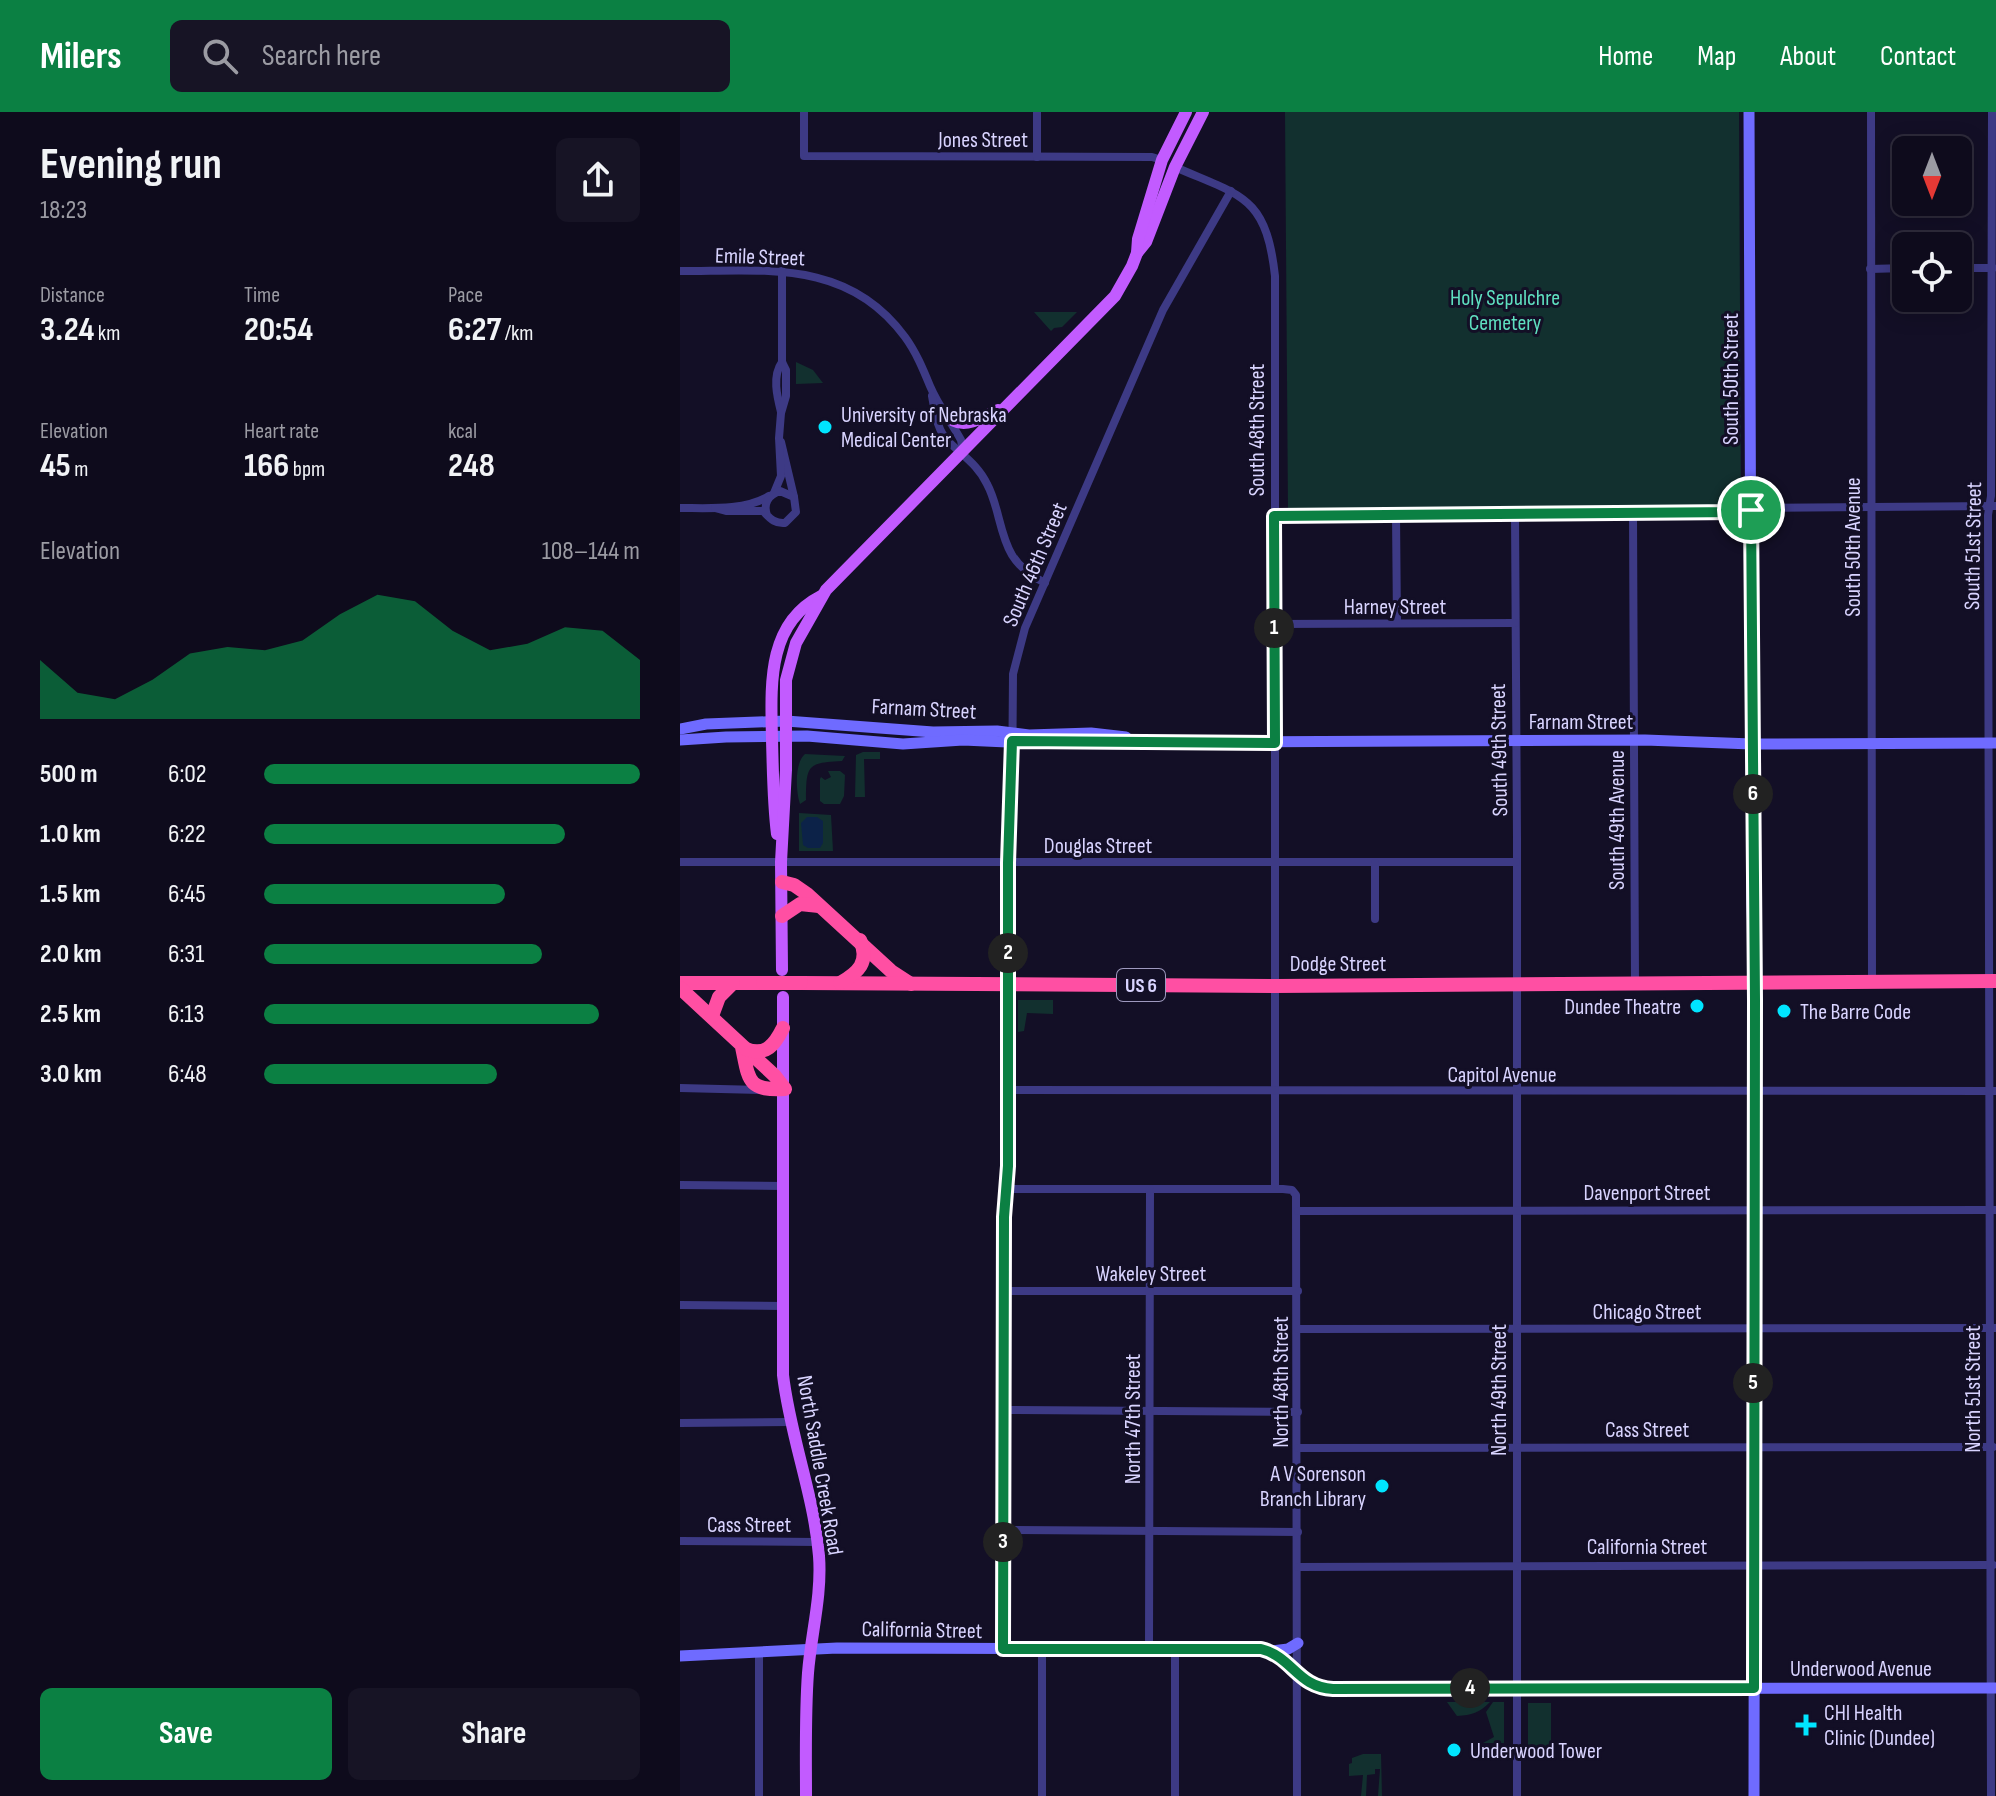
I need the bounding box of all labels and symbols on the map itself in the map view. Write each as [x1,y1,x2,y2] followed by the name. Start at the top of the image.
[937,127,1028,154] street label: Jones Street
[1892,136,1972,216] north arrow
[714,242,806,273] street label: Emile Street
[1450,285,1560,337] park label: Holy Sepulchre Cemetery
[1718,313,1745,445] street label: South 50th Street
[1244,364,1271,496] street label: South 48th Street
[841,402,1007,454] place label: University of Nebraska Medical Center
[816,418,834,436] marker: University of Nebraska Medical Center
[1717,476,1785,544] pin
[1840,477,1867,617] street label: South 50th Avenue
[1959,481,1988,610] street label: South 51st Street
[997,498,1074,631] street label: South 46th Street
[1344,594,1447,621] street label: Harney Street
[1254,608,1294,648] pin: 1
[1485,683,1514,816] street label: South 49th Street
[871,693,977,726] street label: Farnam Street
[1529,709,1634,736] street label: Farnam Street
[1604,750,1631,890] street label: South 49th Avenue
[1733,774,1773,814] pin: 6
[1044,833,1152,860] street label: Douglas Street
[988,933,1028,973] pin: 2
[1290,951,1387,978] street label: Dodge Street
[1117,969,1165,1001] road number: US 6
[1564,994,1681,1021] place label: Dundee Theatre
[1688,997,1706,1015] marker: Dundee Theatre
[1800,999,1911,1026] place label: The Barre Code
[1775,1002,1793,1020] marker: The Barre Code
[1447,1062,1557,1089] street label: Capitol Avenue
[1583,1180,1711,1207] street label: Davenport Street
[1096,1261,1206,1288] street label: Wakeley Street
[1593,1299,1702,1326] street label: Chicago Street
[1268,1316,1295,1448] street label: North 48th Street
[1486,1324,1513,1456] street label: North 49th Street
[1960,1325,1987,1453] street label: North 51st Street
[1120,1353,1147,1484] street label: North 47th Street
[1733,1363,1773,1403] pin: 5
[790,1373,849,1557] street label: North Saddle Creek Road
[1605,1417,1689,1444] street label: Cass Street
[1260,1461,1366,1513] place label: A V Sorenson Branch Library
[1373,1477,1391,1495] marker: A V Sorenson Branch Library
[707,1512,791,1539] street label: Cass Street
[983,1522,1023,1562] pin: 3
[1587,1534,1708,1561] street label: California Street
[861,1616,983,1645] street label: California Street
[1790,1656,1932,1683] street label: Underwood Avenue
[1450,1668,1490,1708] pin: 4
[1824,1700,1935,1752] place label: CHI Health Clinic (Dundee)
[1795,1714,1817,1736] marker: CHI Health Clinic (Dundee)
[1470,1738,1602,1765] place label: Underwood Tower
[1445,1741,1463,1759] marker: Underwood Tower

